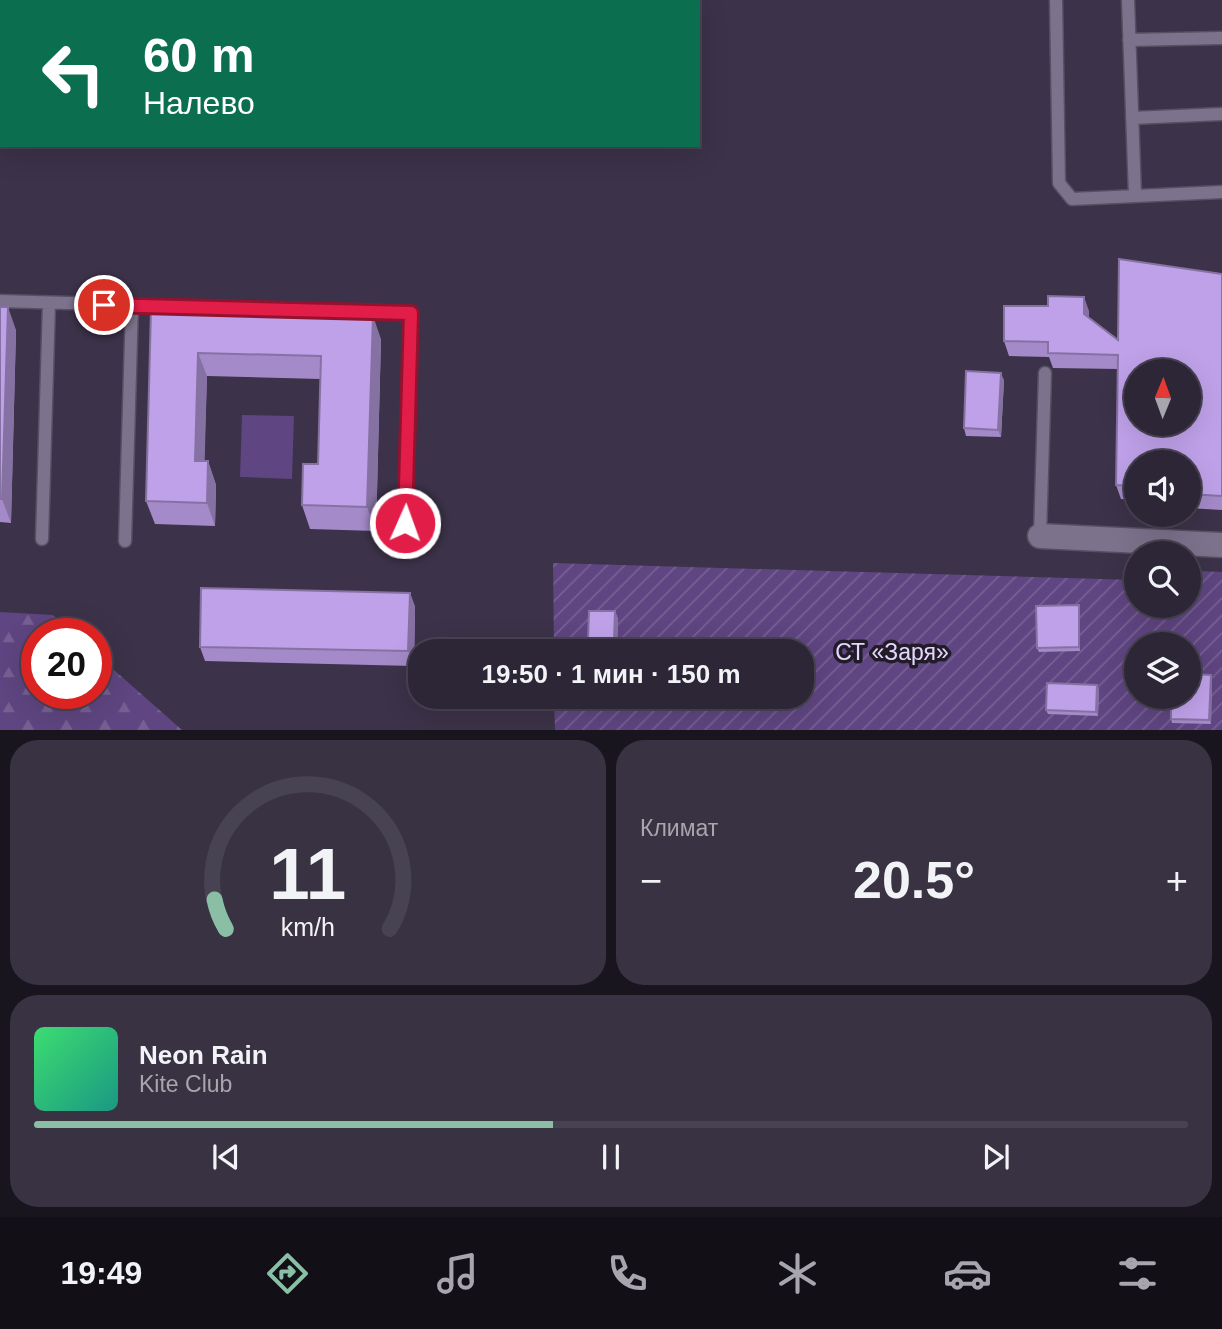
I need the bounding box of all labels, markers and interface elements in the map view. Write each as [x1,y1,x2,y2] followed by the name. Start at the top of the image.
[28,28,119,119] icon: left
[143,28,255,82] text: 60 m
[143,85,255,121] text: Налево
[74,275,134,335] pin
[85,286,123,324] icon: arrive
[1124,359,1200,436] north arrow
[1124,359,1201,709] map controls
[1124,450,1201,527] button: sound
[368,486,442,560] position arrow
[1124,541,1201,618] button: search
[21,618,112,709] speed limit sign: 20
[1124,632,1201,709] button: layers
[835,639,949,665] park label: СТ «Заря»
[481,659,741,689] text: 19:50 · 1 мин · 150 m
[640,815,718,841] text: Климат
[270,833,346,914] text: 11
[853,851,975,909] text: 20.5°
[640,860,662,902] text: −
[1166,860,1188,902] text: +
[281,912,335,940] text: km/h
[139,1040,268,1070] text: Neon Rain
[139,1071,232,1097] text: Kite Club
[207,1138,245,1176] icon: previous
[592,1138,630,1176] icon: pause
[977,1138,1015,1176] icon: next
[263,1249,312,1298] icon: directions
[433,1249,482,1298] icon: music
[603,1249,652,1298] icon: phone
[773,1249,822,1298] icon: climate
[943,1249,992,1298] icon: car
[1113,1249,1162,1298] icon: filters
[60,1255,142,1291] text: 19:49

